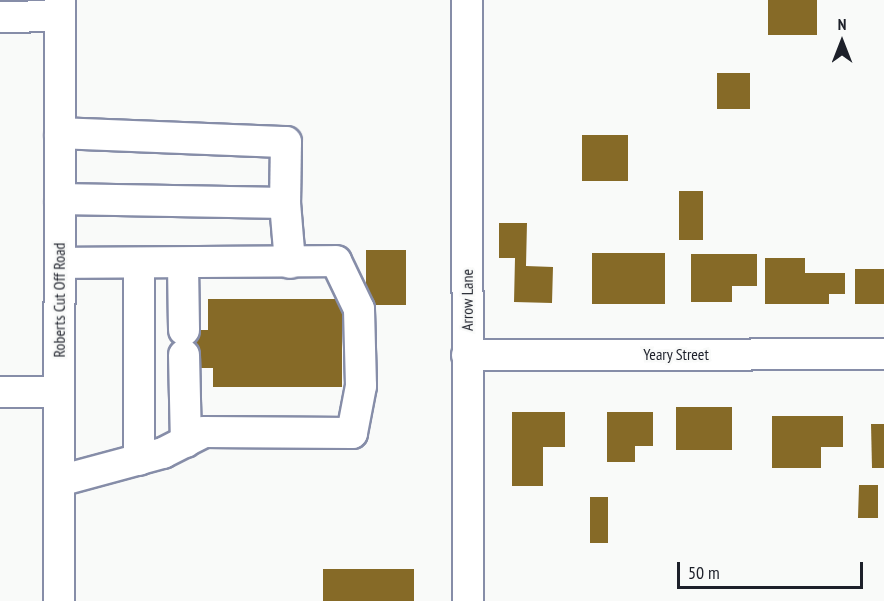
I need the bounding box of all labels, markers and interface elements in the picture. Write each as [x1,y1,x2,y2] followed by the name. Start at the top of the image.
[812,12,872,72] north arrow
[838,14,846,34] text: N
[49,242,69,358] street label: Roberts Cut Off Road
[457,269,477,331] street label: Arrow Lane
[643,344,709,364] street label: Yeary Street
[680,550,866,588] scale bar
[688,561,720,584] text: 50 m

